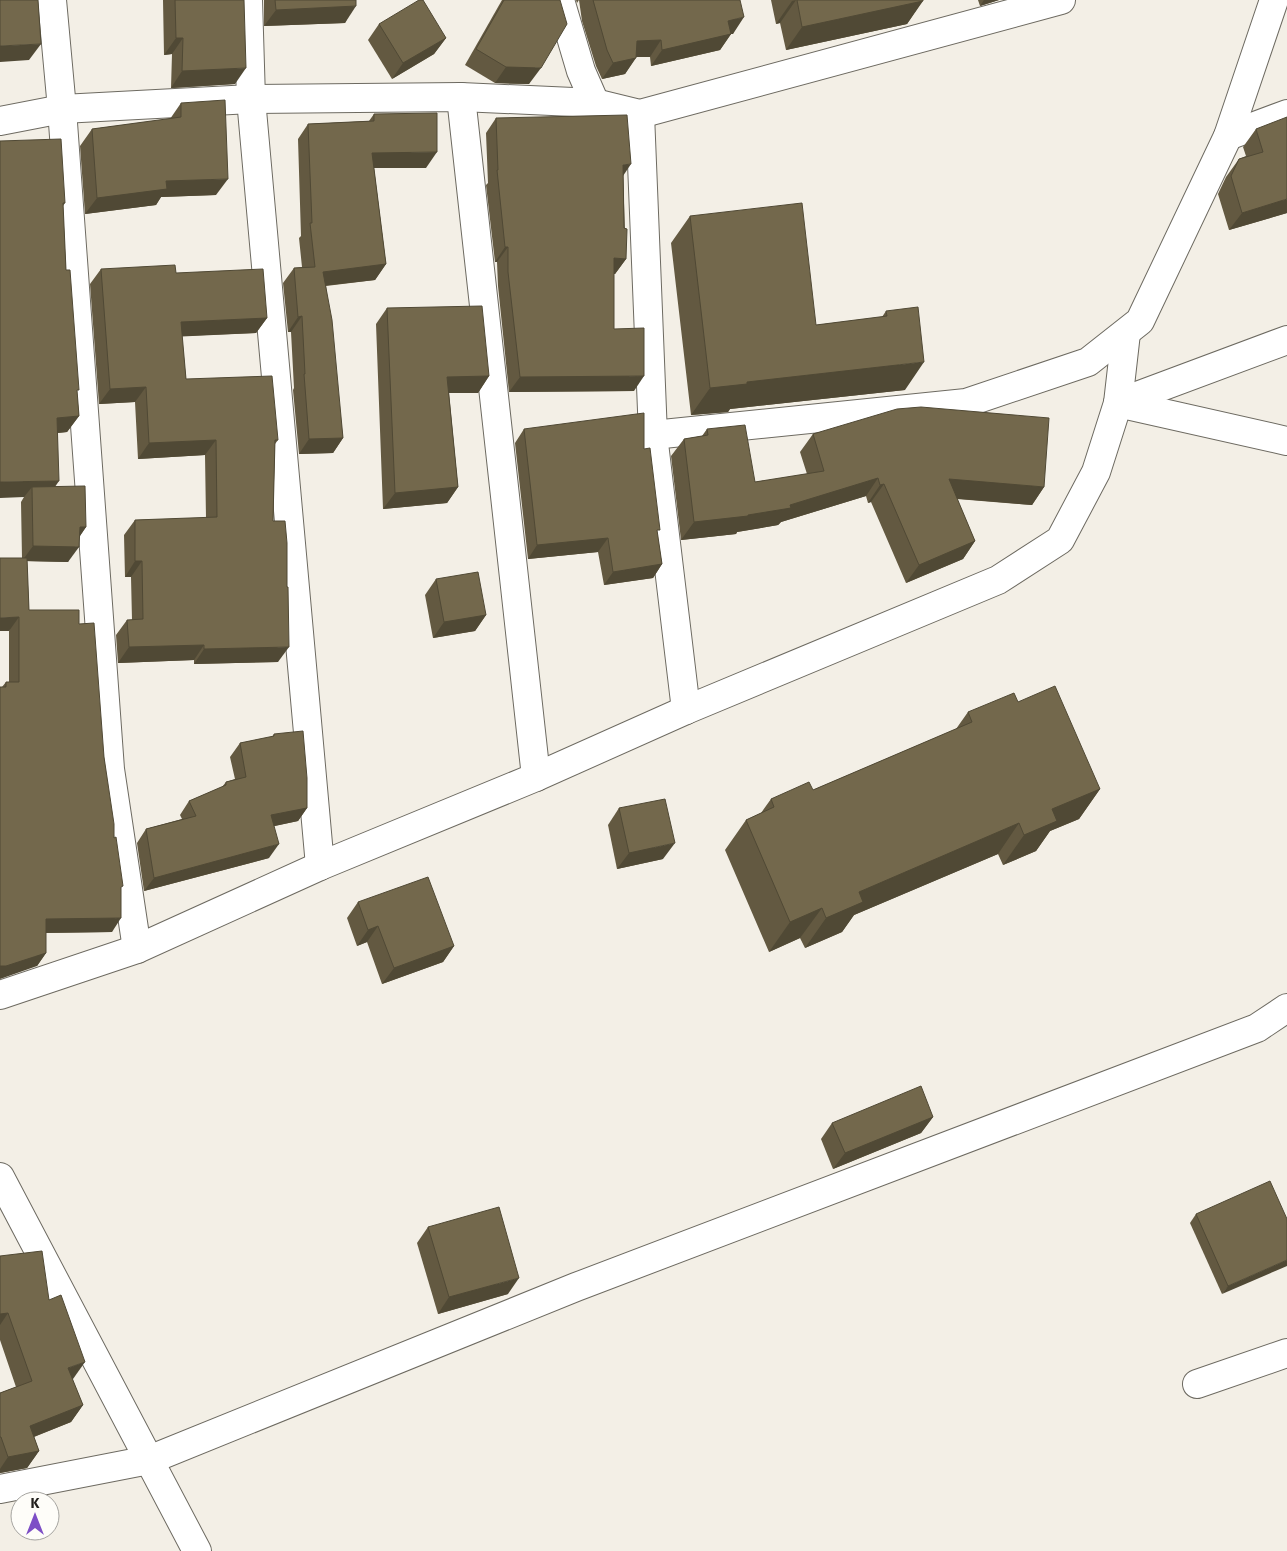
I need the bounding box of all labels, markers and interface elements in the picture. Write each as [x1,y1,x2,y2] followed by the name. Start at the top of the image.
[10,1491,60,1541] north arrow
[31,1495,41,1512] text: K

